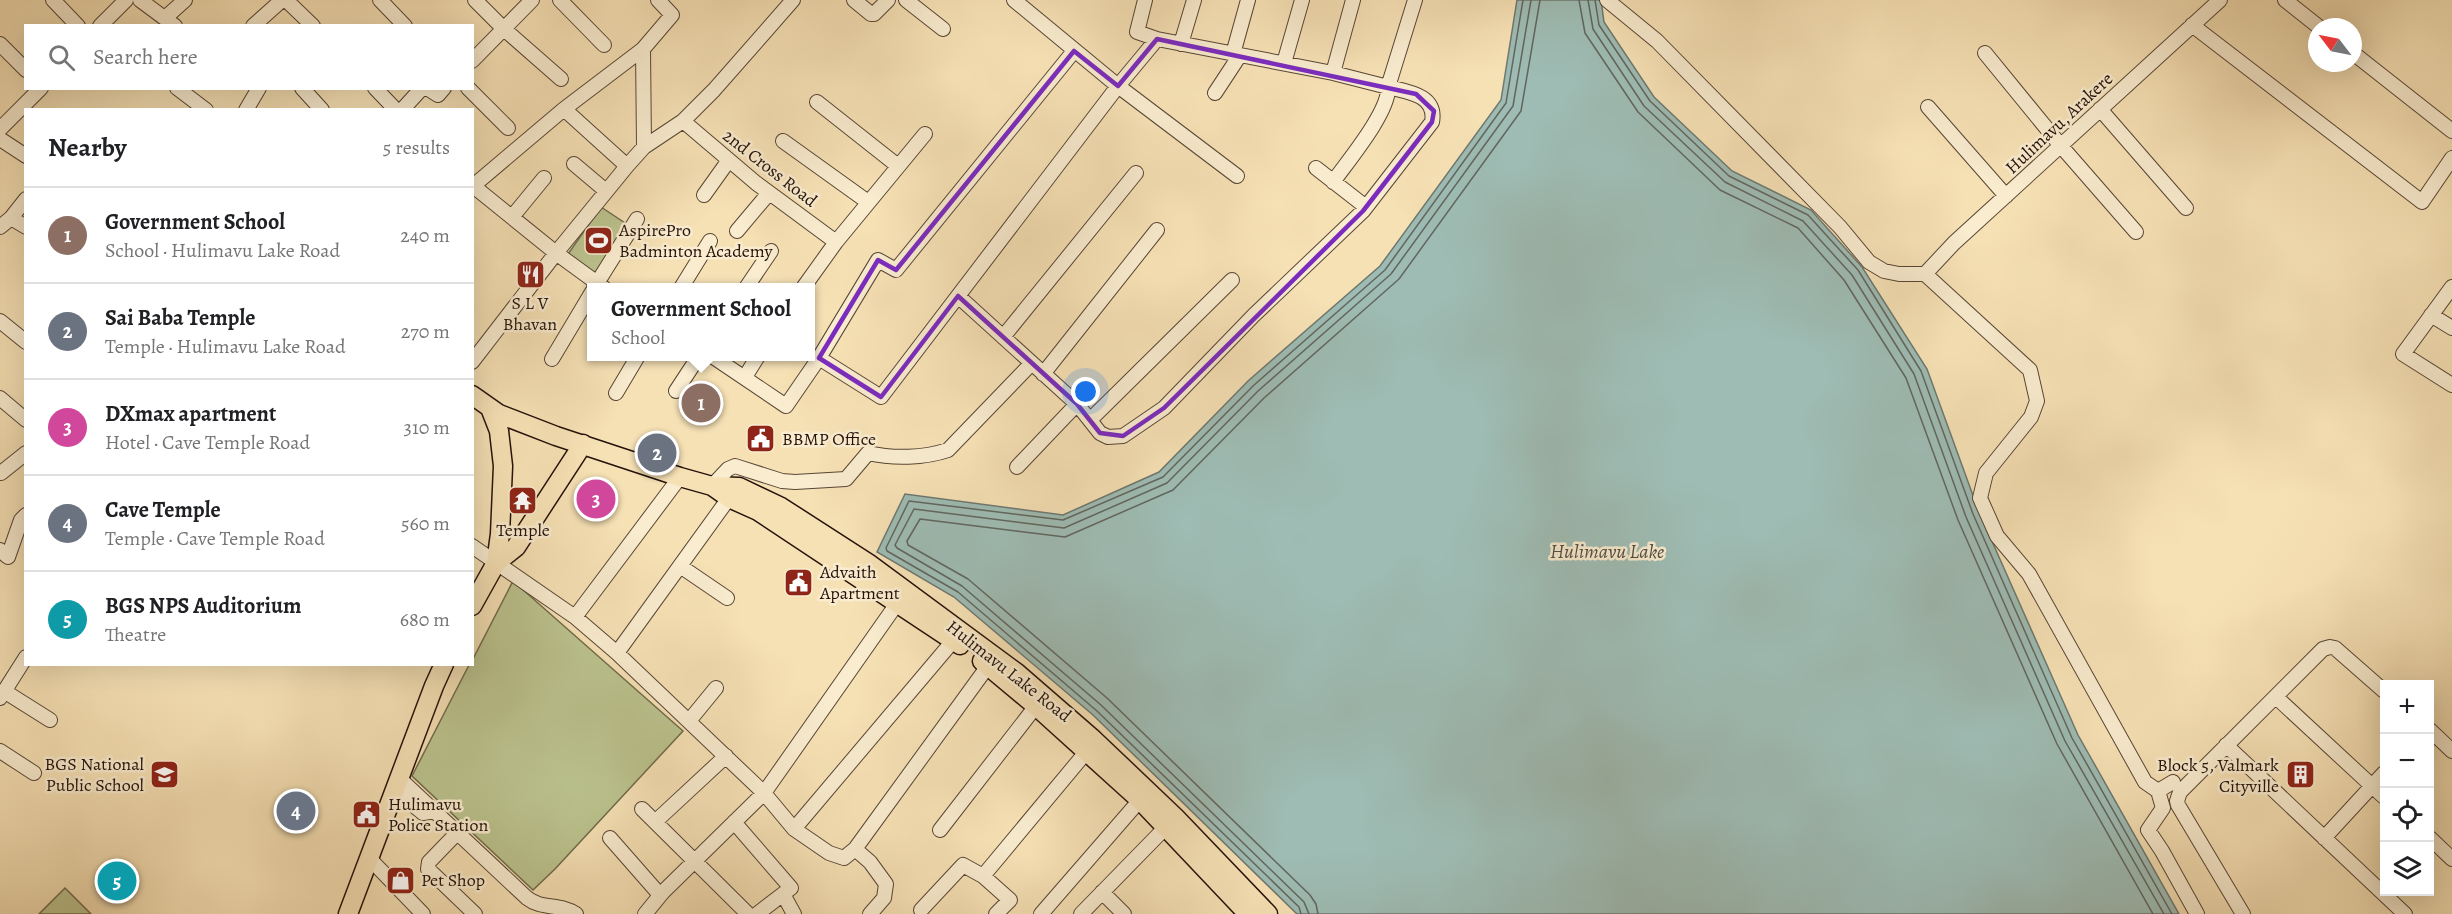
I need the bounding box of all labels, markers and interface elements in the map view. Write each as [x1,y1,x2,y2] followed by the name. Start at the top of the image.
[2308,18,2362,72] north arrow
[24,24,474,90] search box
[45,41,78,74] icon: search
[93,42,198,72] text: Search here
[2000,67,2118,179] street label: Hulimavu, Arakere
[718,124,822,213] street label: 2nd Cross Road
[48,130,127,165] text: Nearby
[383,134,450,161] text: 5 results
[105,207,285,237] text: Government School
[618,218,773,263] place label: AspirePro Badminton Academy
[64,222,71,249] text: 1
[400,222,450,249] text: 240 m
[582,224,614,256] sports icon: AspirePro Badminton Academy
[105,237,340,264] text: School · Hulimavu Lake Road
[514,258,546,290] restaurant icon: S L V Bhavan
[587,283,815,361] popup
[503,291,557,336] place label: S L V Bhavan
[611,294,791,324] text: Government School
[105,303,255,333] text: Sai Baba Temple
[63,318,72,345] text: 2
[401,318,450,345] text: 270 m
[611,324,665,351] text: School
[105,333,346,360] text: Temple · Hulimavu Lake Road
[1071,377,1100,406] your location
[682,380,720,426] pin: 1
[105,399,276,429] text: DXmax apartment
[63,414,72,441] text: 3
[404,414,450,441] text: 310 m
[745,423,777,455] public building icon: BBMP Office
[782,427,876,451] place label: BBMP Office
[105,429,310,456] text: Hotel · Cave Temple Road
[638,430,676,476] pin: 2
[576,476,616,522] pin: 3
[507,485,539,517] temple icon: Temple
[105,495,221,525] text: Cave Temple
[63,510,72,537] text: 4
[401,510,450,537] text: 560 m
[496,518,550,542] place label: Temple
[105,525,325,552] text: Temple · Cave Temple Road
[1550,538,1664,565] water label: Hulimavu Lake
[819,560,900,605] place label: Advaith Apartment
[783,566,815,598] public building icon: Advaith Apartment
[105,591,301,621] text: BGS NPS Auditorium
[63,606,72,633] text: 5
[400,606,450,633] text: 680 m
[942,615,1077,728] street label: Hulimavu Lake Road
[105,621,166,648] text: Theatre
[2380,680,2434,896] map controls
[2380,680,2434,734] button: +
[2380,734,2434,788] button: −
[45,752,145,797] place label: BGS National Public School
[2157,753,2279,798] place label: Block 5, Valmark Cityville
[149,758,181,790] school or university icon: BGS National Public School
[2284,759,2316,791] building icon: Block 5, Valmark Cityville
[276,788,316,834] pin: 4
[2380,788,2434,842] button: locate
[388,792,488,837] place label: Hulimavu Police Station
[351,798,383,830] public building icon: Hulimavu Police Station
[2380,842,2434,896] button: layers
[98,858,136,904] pin: 5
[384,864,416,896] shop icon: Pet Shop
[421,868,485,892] place label: Pet Shop

